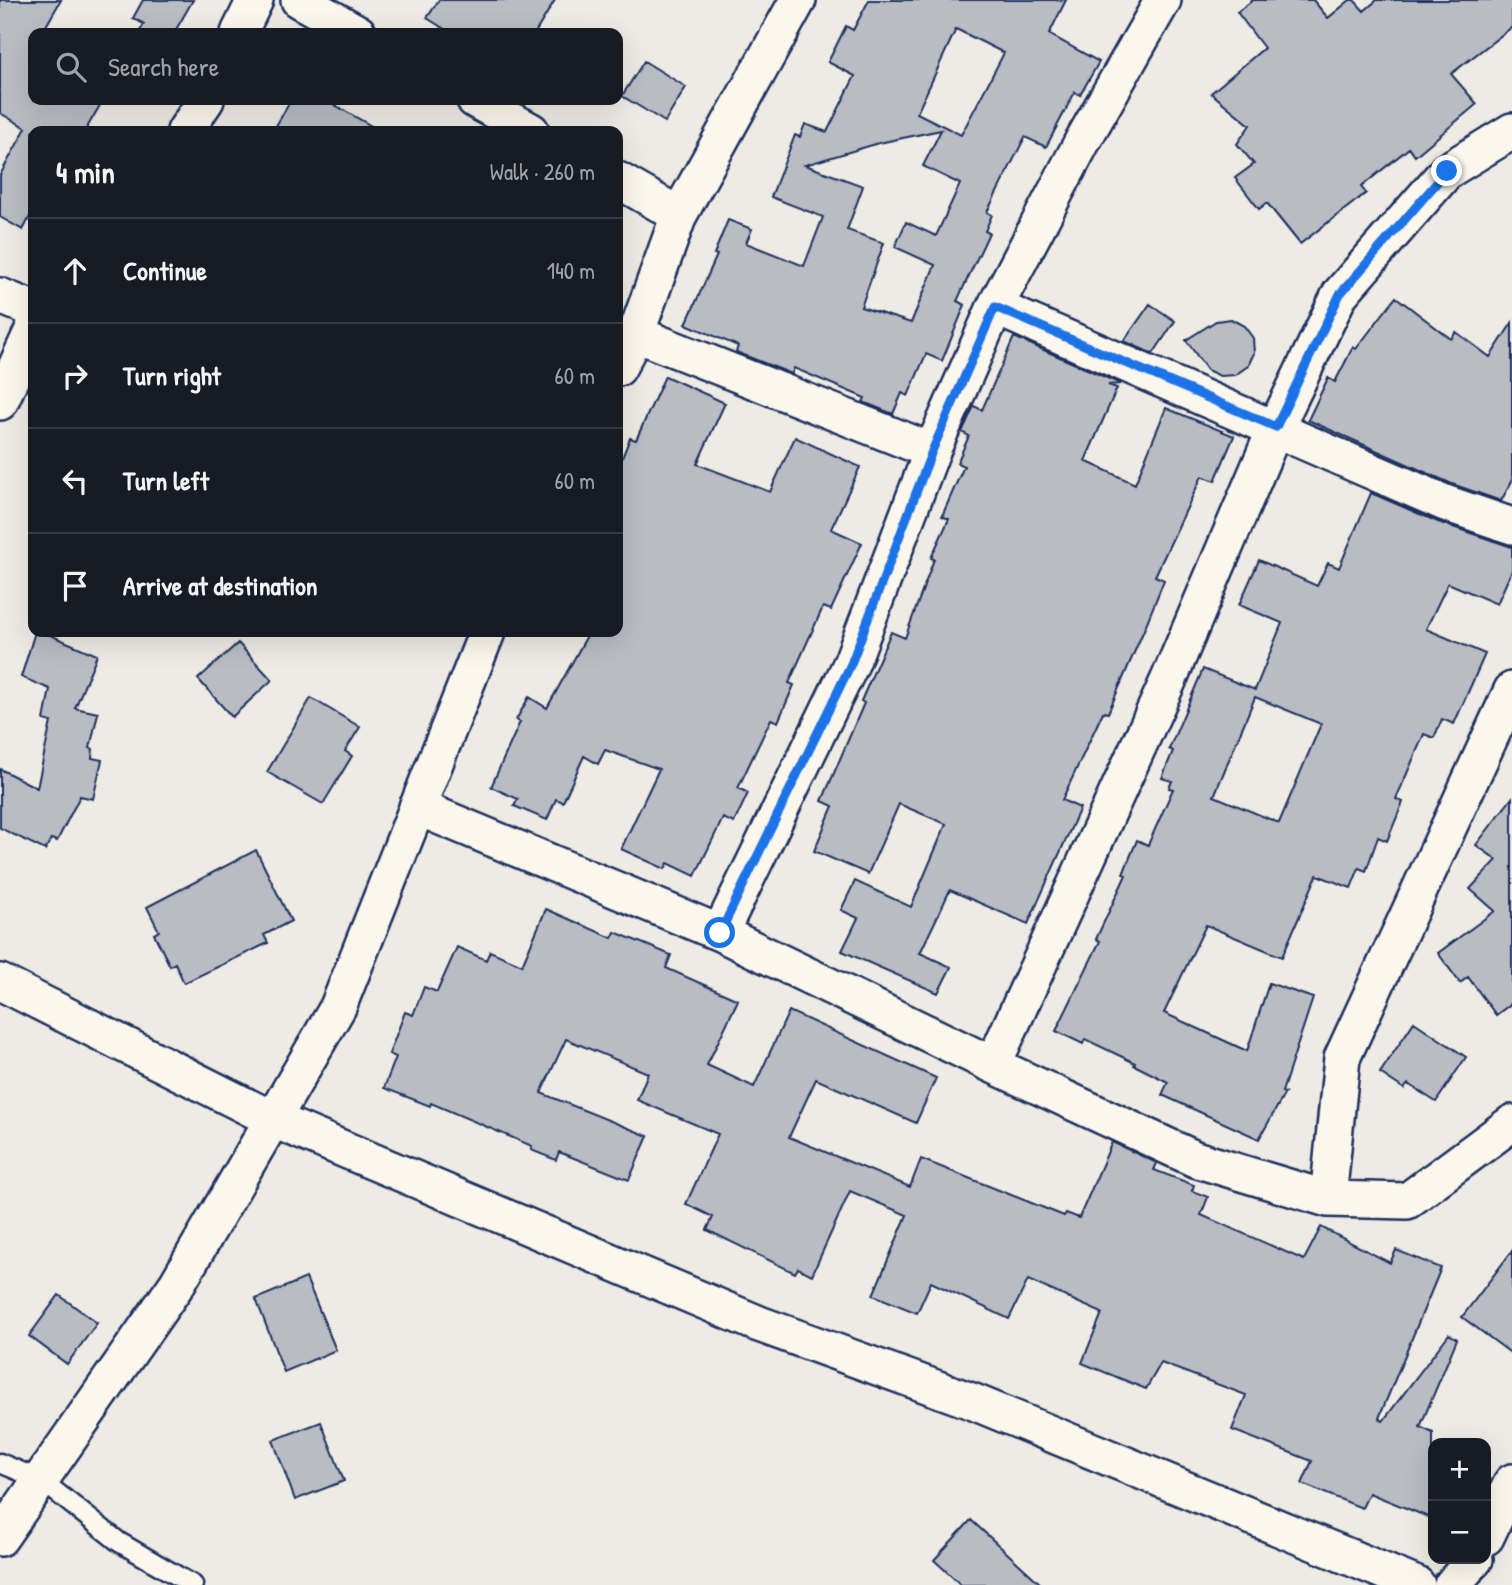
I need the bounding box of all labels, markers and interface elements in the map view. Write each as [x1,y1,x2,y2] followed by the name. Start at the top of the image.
[28,28,623,105] search box
[52,48,90,86] icon: search
[108,49,219,84] text: Search here
[56,152,115,192] text: 4 min
[1431,155,1462,186] route end
[490,156,595,187] text: Walk · 260 m
[56,252,94,290] icon: ahead
[123,253,207,288] text: Continue
[547,255,595,286] text: 140 m
[56,357,94,395] icon: right
[123,358,221,393] text: Turn right
[555,360,595,391] text: 60 m
[56,462,94,500] icon: left
[123,463,209,498] text: Turn left
[555,465,595,496] text: 60 m
[56,567,94,605] icon: arrive
[123,568,318,603] text: Arrive at destination
[704,917,735,948] route start
[1428,1438,1491,1564] map controls
[1428,1438,1491,1501] button: +
[1428,1501,1491,1564] button: −

